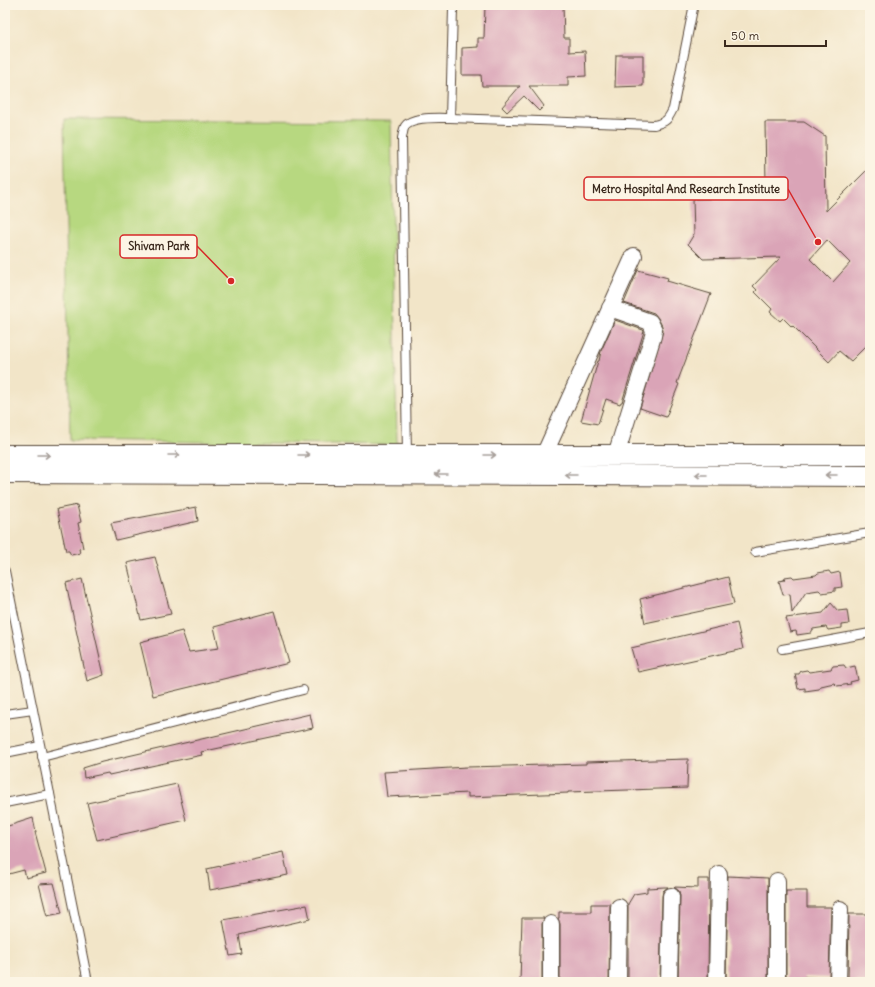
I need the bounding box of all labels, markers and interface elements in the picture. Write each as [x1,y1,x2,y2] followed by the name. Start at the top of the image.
[725,22,826,48] scale bar
[731,28,760,43] text: 50 m
[584,177,788,200] callout: Metro Hospital And Research Institute
[592,182,780,197] text: Metro Hospital And Research Institute
[120,235,197,258] callout: Shivam Park
[128,239,190,253] text: Shivam Park
[37,451,50,459] one-way arrow
[167,451,180,459] one-way arrow
[297,451,310,459] one-way arrow
[483,451,496,459] one-way arrow
[435,470,448,478] one-way arrow
[565,471,578,479] one-way arrow
[695,471,708,479] one-way arrow
[825,472,838,479] one-way arrow

